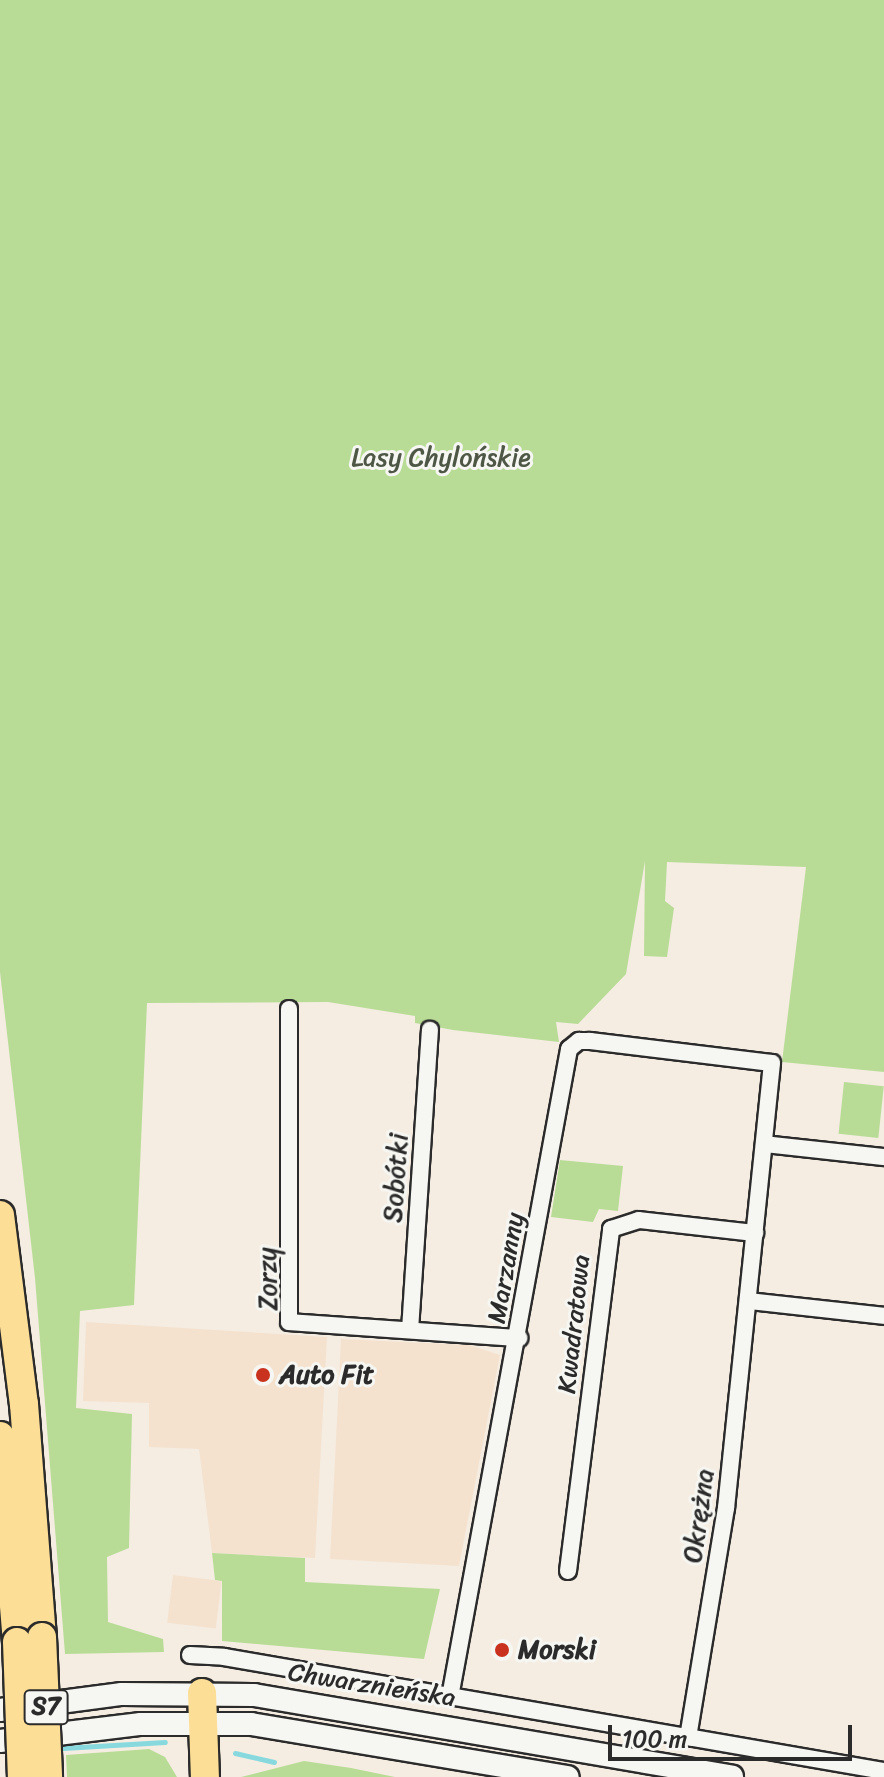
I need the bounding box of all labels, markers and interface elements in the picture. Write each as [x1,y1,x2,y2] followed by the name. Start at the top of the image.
[351,442,531,474] park label: Lasy Chylońskie
[377,1132,415,1224] street label: Sobótki
[481,1210,531,1326] street label: Marzanny
[252,1247,284,1311] street label: Zorzy
[551,1253,597,1395] street label: Kwadratowa
[279,1359,374,1391] place label: Auto Fit
[254,1366,272,1384] marker: Auto Fit
[677,1467,721,1565] street label: Okrężna
[518,1634,596,1666] place label: Morski
[493,1641,511,1659] marker: Morski
[286,1656,458,1714] street label: Chwarznieńska
[22,1687,70,1727] road number: S7
[612,1709,856,1759] scale bar
[622,1718,687,1760] text: 100 m

